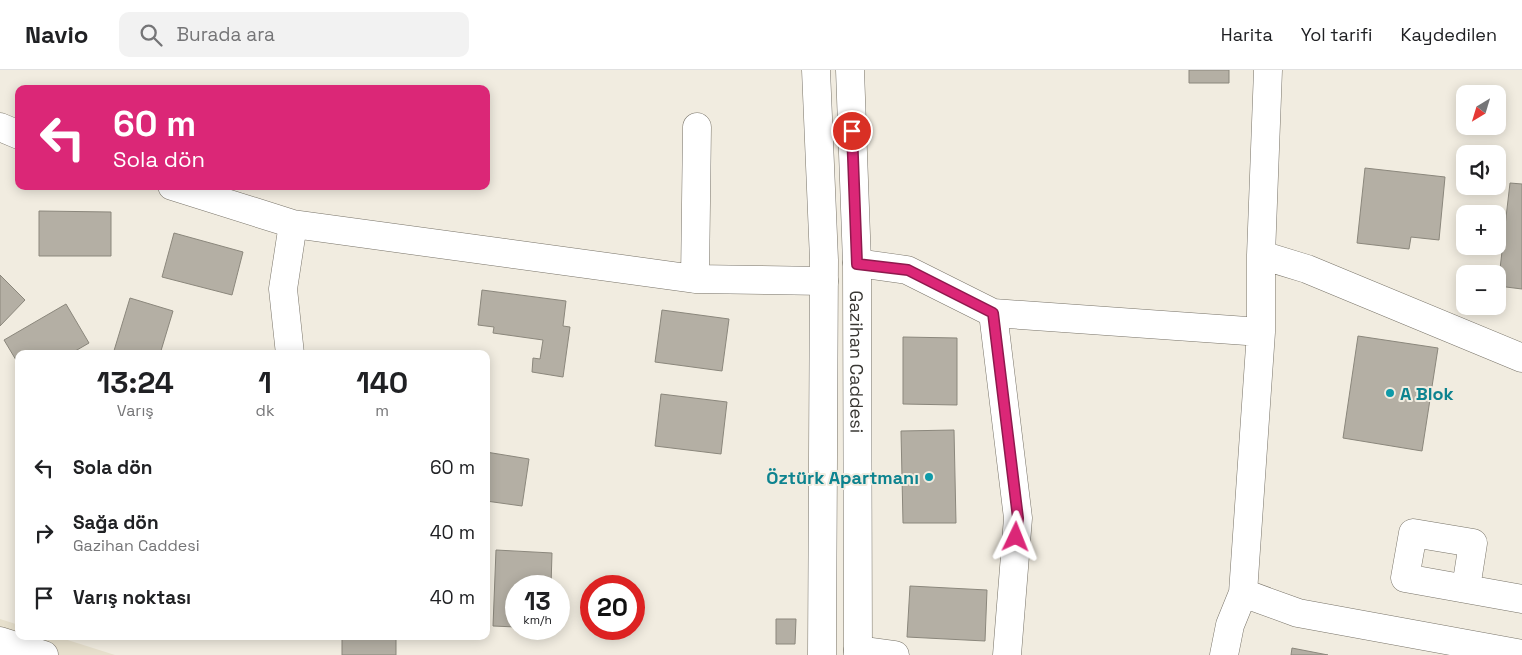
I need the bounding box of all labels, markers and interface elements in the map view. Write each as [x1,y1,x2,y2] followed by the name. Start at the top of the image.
[119,12,469,57] search box
[25,19,89,50] text: Navio
[137,21,165,49] icon: search
[177,22,275,47] text: Burada ara
[1221,23,1273,46] text: Harita
[1301,23,1373,46] text: Yol tarifi
[1401,23,1497,46] text: Kaydedilen
[1456,85,1506,135] north arrow
[1456,85,1506,315] map controls
[113,102,196,146] text: 60 m
[30,105,95,170] icon: left
[831,110,873,152] pin
[838,117,866,145] icon: arrive
[113,145,205,173] text: Sola dön
[1456,145,1506,195] button: sound
[1456,205,1506,255] button: +
[1456,265,1506,315] button: −
[846,291,869,433] street label: Gazihan Caddesi
[97,363,174,402] text: 13:24
[258,363,272,402] text: 1
[356,363,408,402] text: 140
[1400,382,1454,405] place label: A Blok
[1384,387,1396,399] marker: A Blok
[117,400,154,421] text: Varış
[256,400,275,421] text: dk
[375,400,389,421] text: m
[30,454,58,482] icon: left
[73,455,152,480] text: Sola dön
[430,455,475,480] text: 60 m
[766,466,919,489] place label: Öztürk Apartmanı
[923,471,935,483] marker: Öztürk Apartmanı
[73,510,159,535] text: Sağa dön
[989,510,1041,562] position arrow
[30,519,58,547] icon: right
[430,520,475,545] text: 40 m
[73,535,200,556] text: Gazihan Caddesi
[580,575,645,640] speed limit sign: 20
[30,584,58,612] icon: arrive
[73,585,191,610] text: Varış noktası
[430,585,475,610] text: 40 m
[524,585,551,617] text: 13
[523,612,552,628] text: km/h

